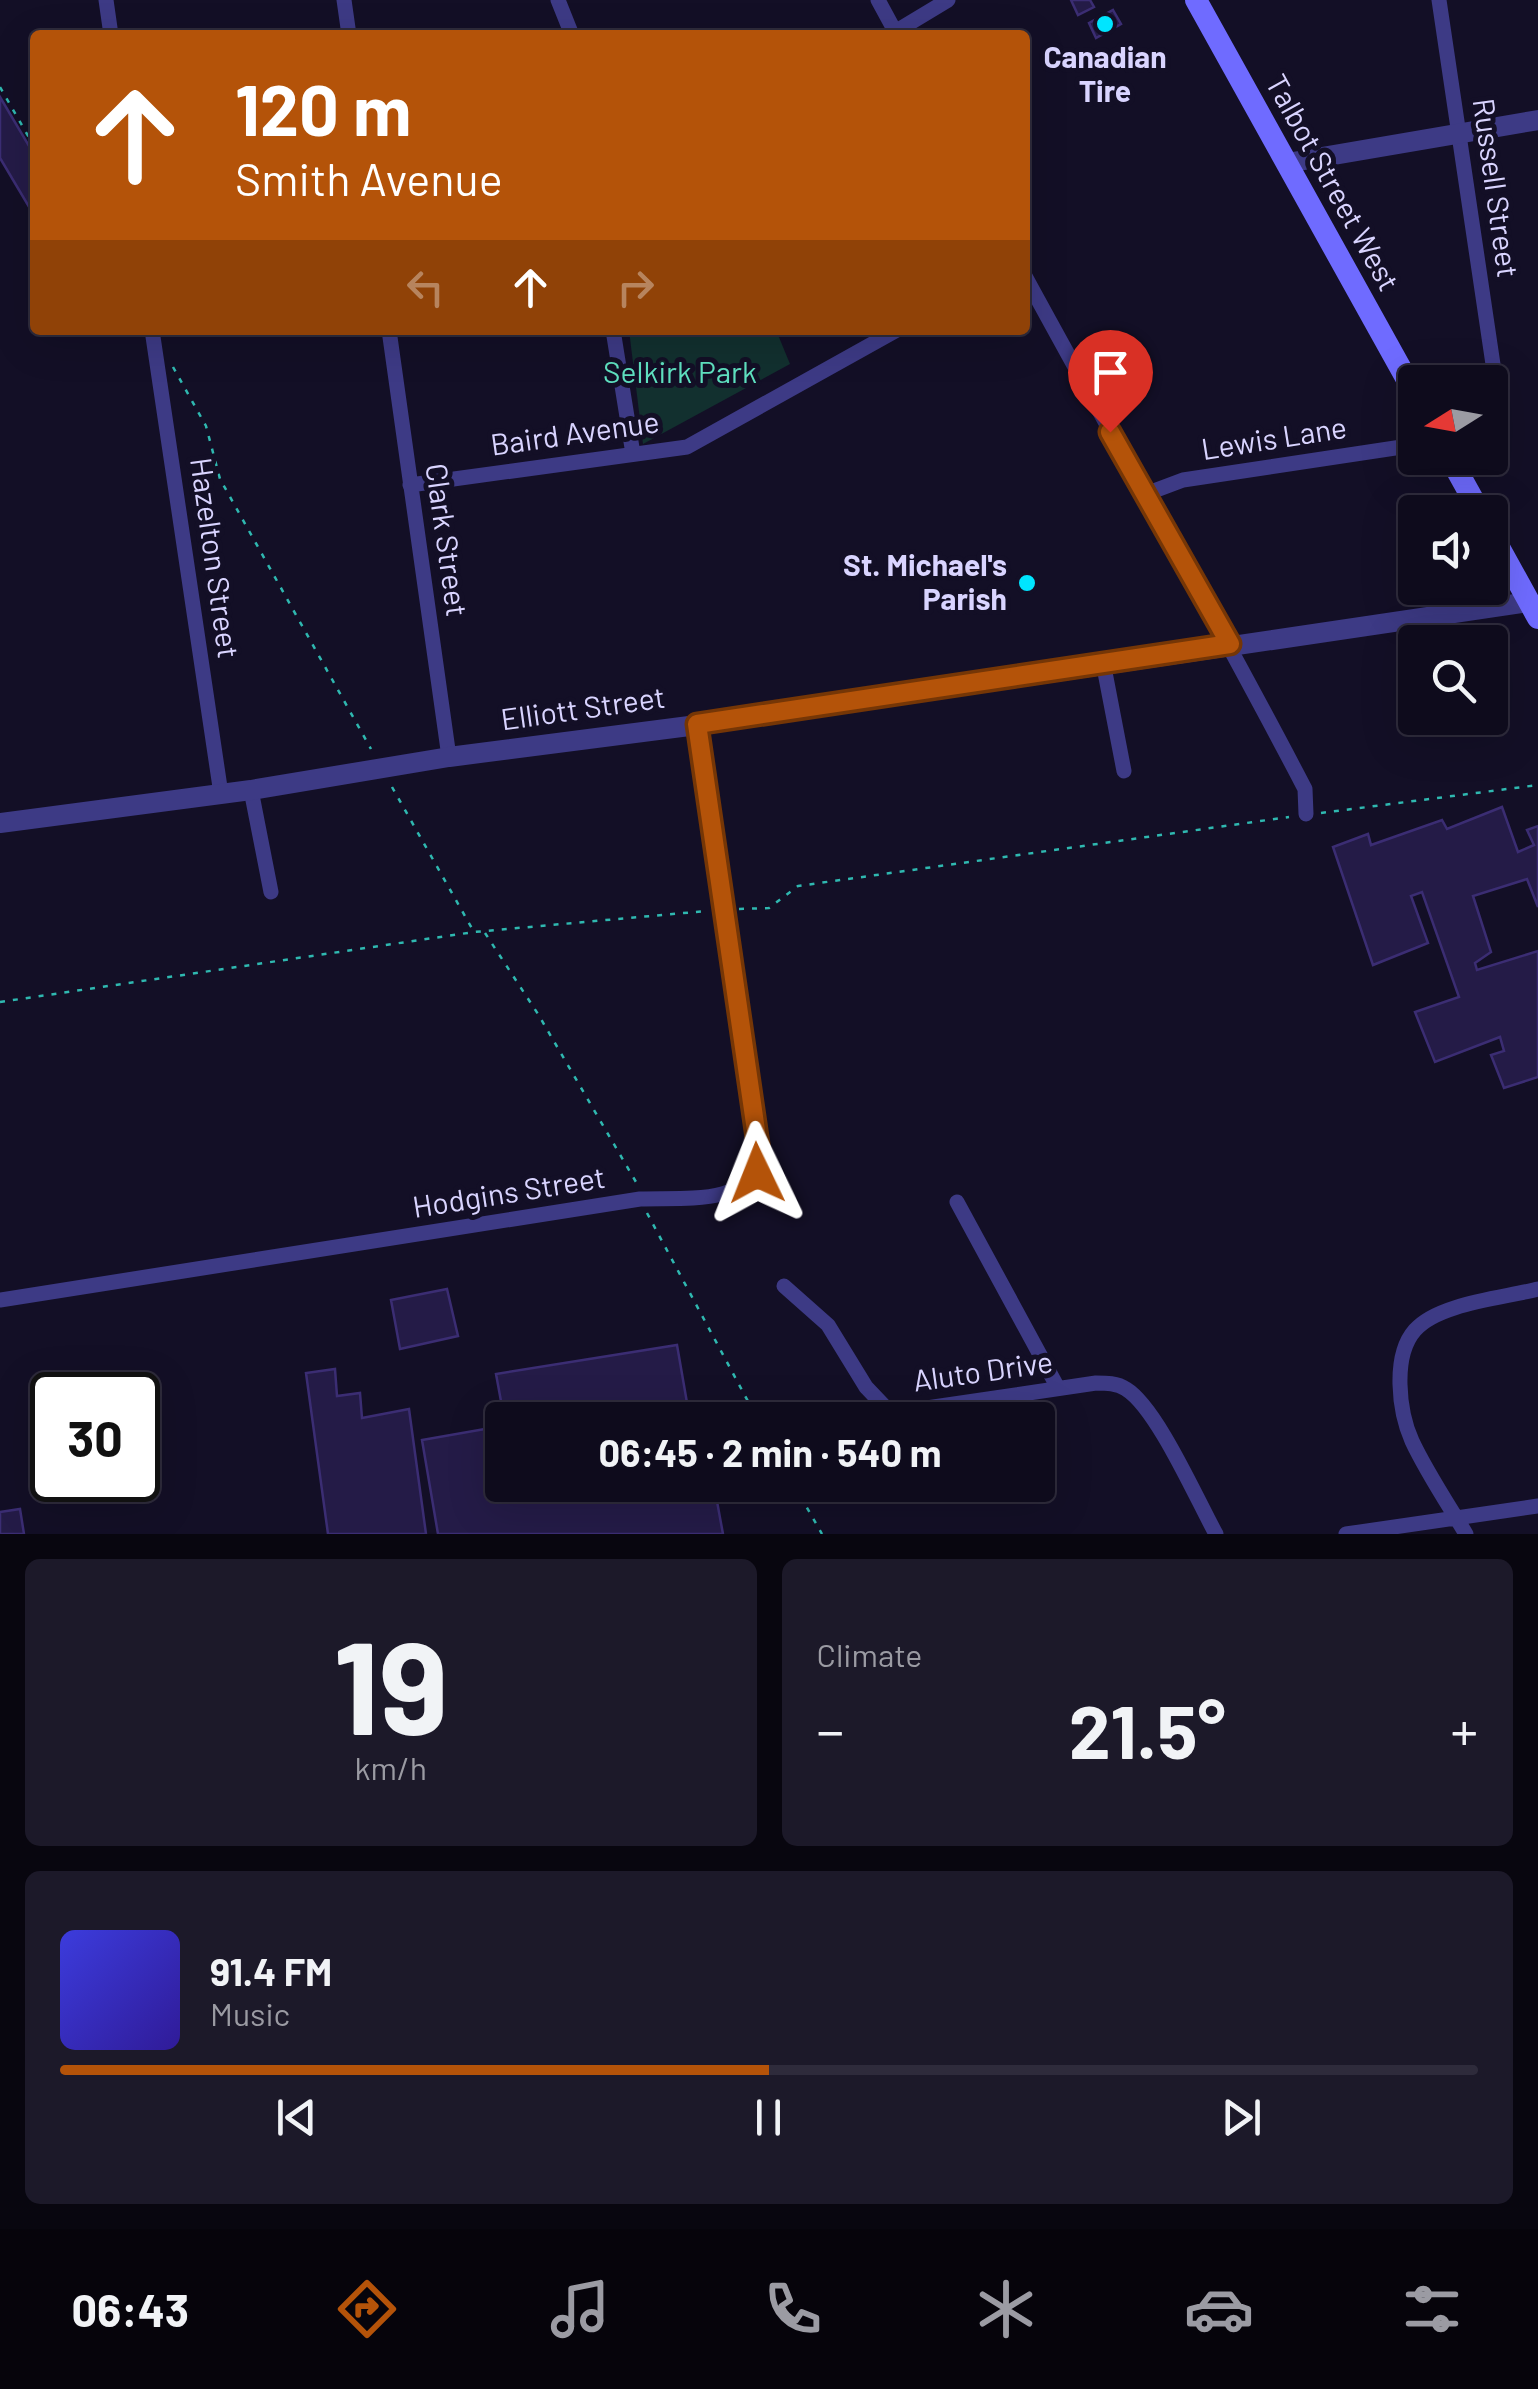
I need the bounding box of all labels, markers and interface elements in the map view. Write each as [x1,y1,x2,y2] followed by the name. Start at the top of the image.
[1094,13,1116,35] marker: Canadian Tire
[1043,38,1167,108] place label: Canadian Tire
[235,66,411,150] text: 120 m
[1259,67,1408,297] street label: Talbot Street West
[70,70,200,200] icon: ahead
[1467,96,1527,280] street label: Russell Street
[235,151,503,205] text: Smith Avenue
[398,260,453,315] icon: left
[503,260,558,315] icon: ahead
[608,260,663,315] icon: right
[1068,330,1153,433] pin
[1083,345,1138,400] icon: arrive
[603,353,757,389] park label: Selkirk Park
[1398,365,1508,475] north arrow
[1398,365,1508,735] map controls
[488,402,661,462] street label: Baird Avenue
[1198,408,1349,466] street label: Lewis Lane
[184,455,248,660] street label: Hazelton Street
[419,461,477,619] street label: Clark Street
[1398,495,1508,605] button: sound
[843,546,1007,616] place label: St. Michael's Parish
[1016,572,1038,594] marker: St. Michael's Parish
[1398,625,1508,735] button: search
[498,678,667,736] street label: Elliott Street
[705,1121,809,1225] position arrow
[410,1158,608,1224] street label: Hodgins Street
[910,1342,1055,1398] street label: Aluto Drive
[30,1372,160,1502] speed limit sign: 30
[598,1429,942,1475] text: 06:45 · 2 min · 540 m
[333,1605,448,1761] text: 19
[817,1635,922,1673] text: Climate
[1069,1684,1226,1774] text: 21.5°
[817,1696,844,1762] text: −
[1450,1696,1478,1762] text: +
[355,1748,427,1786] text: km/h
[210,1948,332,1994] text: 91.4 FM
[210,1994,290,2032] text: Music
[269,2090,324,2145] icon: previous
[741,2090,796,2145] icon: pause
[1214,2090,1269,2145] icon: next
[332,2274,402,2344] icon: directions
[545,2274,615,2344] icon: music
[758,2274,828,2344] icon: phone
[971,2274,1041,2344] icon: climate
[1184,2274,1254,2344] icon: car
[1397,2274,1467,2344] icon: filters
[71,2282,189,2336] text: 06:43

